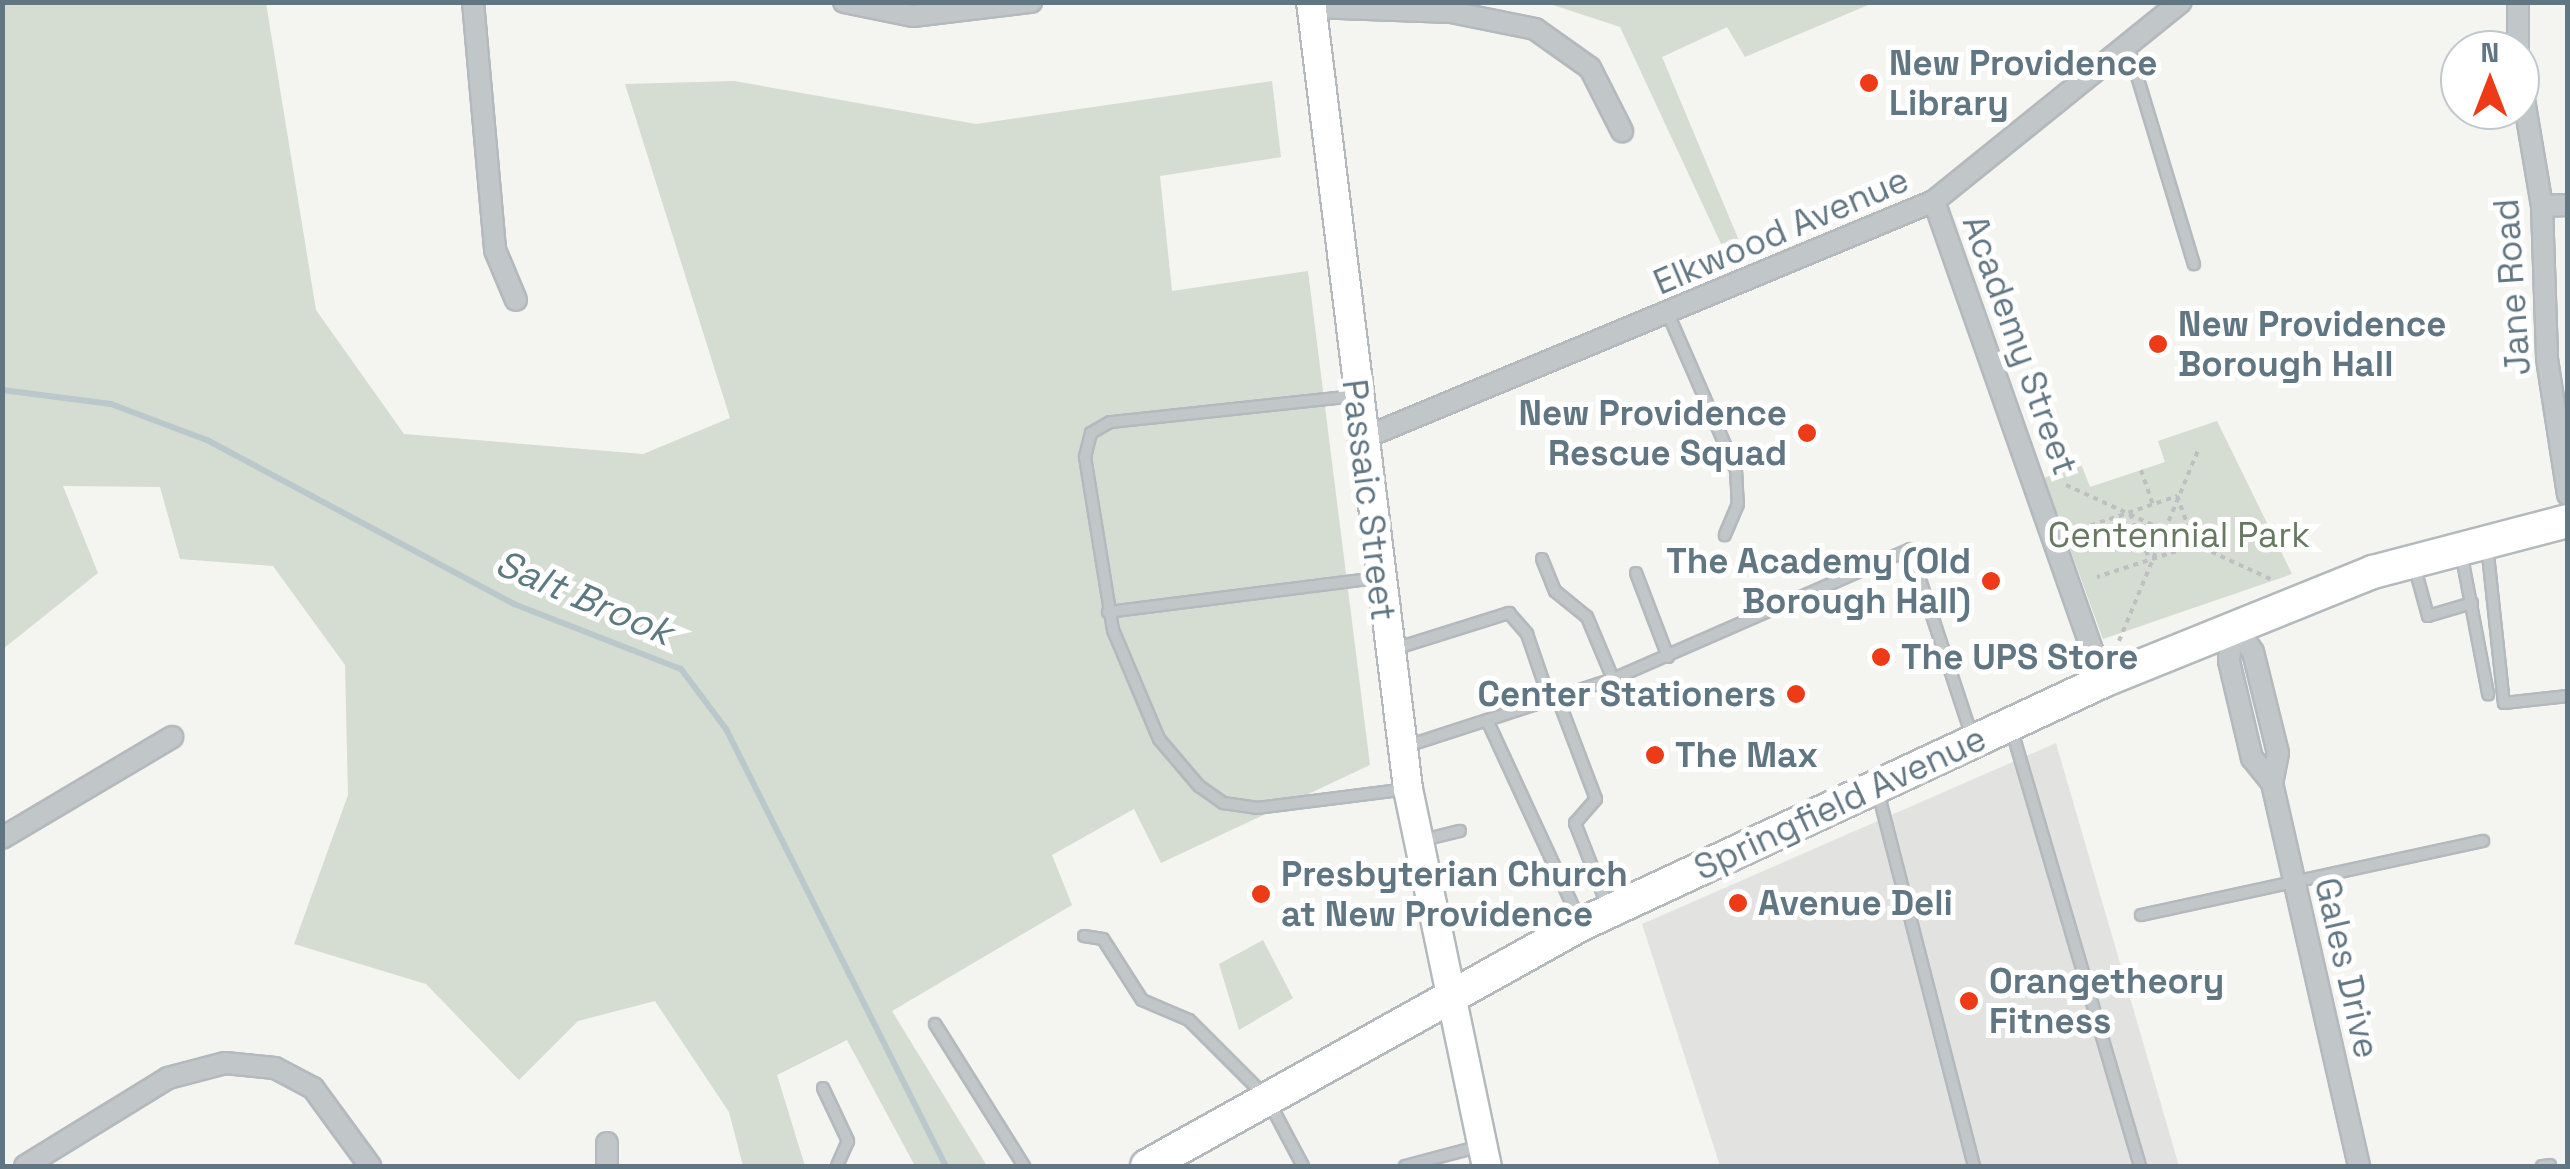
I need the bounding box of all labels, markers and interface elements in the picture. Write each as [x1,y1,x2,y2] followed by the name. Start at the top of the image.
[2440,30,2540,130] north arrow
[2481,34,2499,70] text: N
[1889,42,2157,124] place label: New Providence Library
[1858,72,1880,94] marker: New Providence Library
[1647,158,1915,304] street label: Elkwood Avenue
[2485,197,2539,377] street label: Jane Road
[1954,210,2086,480] street label: Academy Street
[2178,303,2446,385] place label: New Providence Borough Hall
[2147,333,2169,355] marker: New Providence Borough Hall
[1333,377,1405,623] street label: Passaic Street
[1519,392,1787,474] place label: New Providence Rescue Squad
[1796,422,1818,444] marker: New Providence Rescue Squad
[2048,514,2310,556] park label: Centennial Park
[489,540,679,656] water label: Salt Brook
[1666,540,1971,622] place label: The Academy (Old Borough Hall)
[1980,570,2002,592] marker: The Academy (Old Borough Hall)
[1901,636,2138,678] place label: The UPS Store
[1870,646,1892,668] marker: The UPS Store
[1478,673,1776,715] place label: Center Stationers
[1785,683,1807,705] marker: Center Stationers
[1687,717,1993,889] street label: Springfield Avenue
[1675,734,1818,776] place label: The Max
[1644,744,1666,766] marker: The Max
[1281,853,1628,935] place label: Presbyterian Church at New Providence
[2306,874,2388,1062] street label: Gales Drive
[1758,882,1953,924] place label: Avenue Deli
[1250,883,1272,905] marker: Presbyterian Church at New Providence
[1727,892,1749,914] marker: Avenue Deli
[1989,960,2224,1042] place label: Orangetheory Fitness
[1958,990,1980,1012] marker: Orangetheory Fitness

